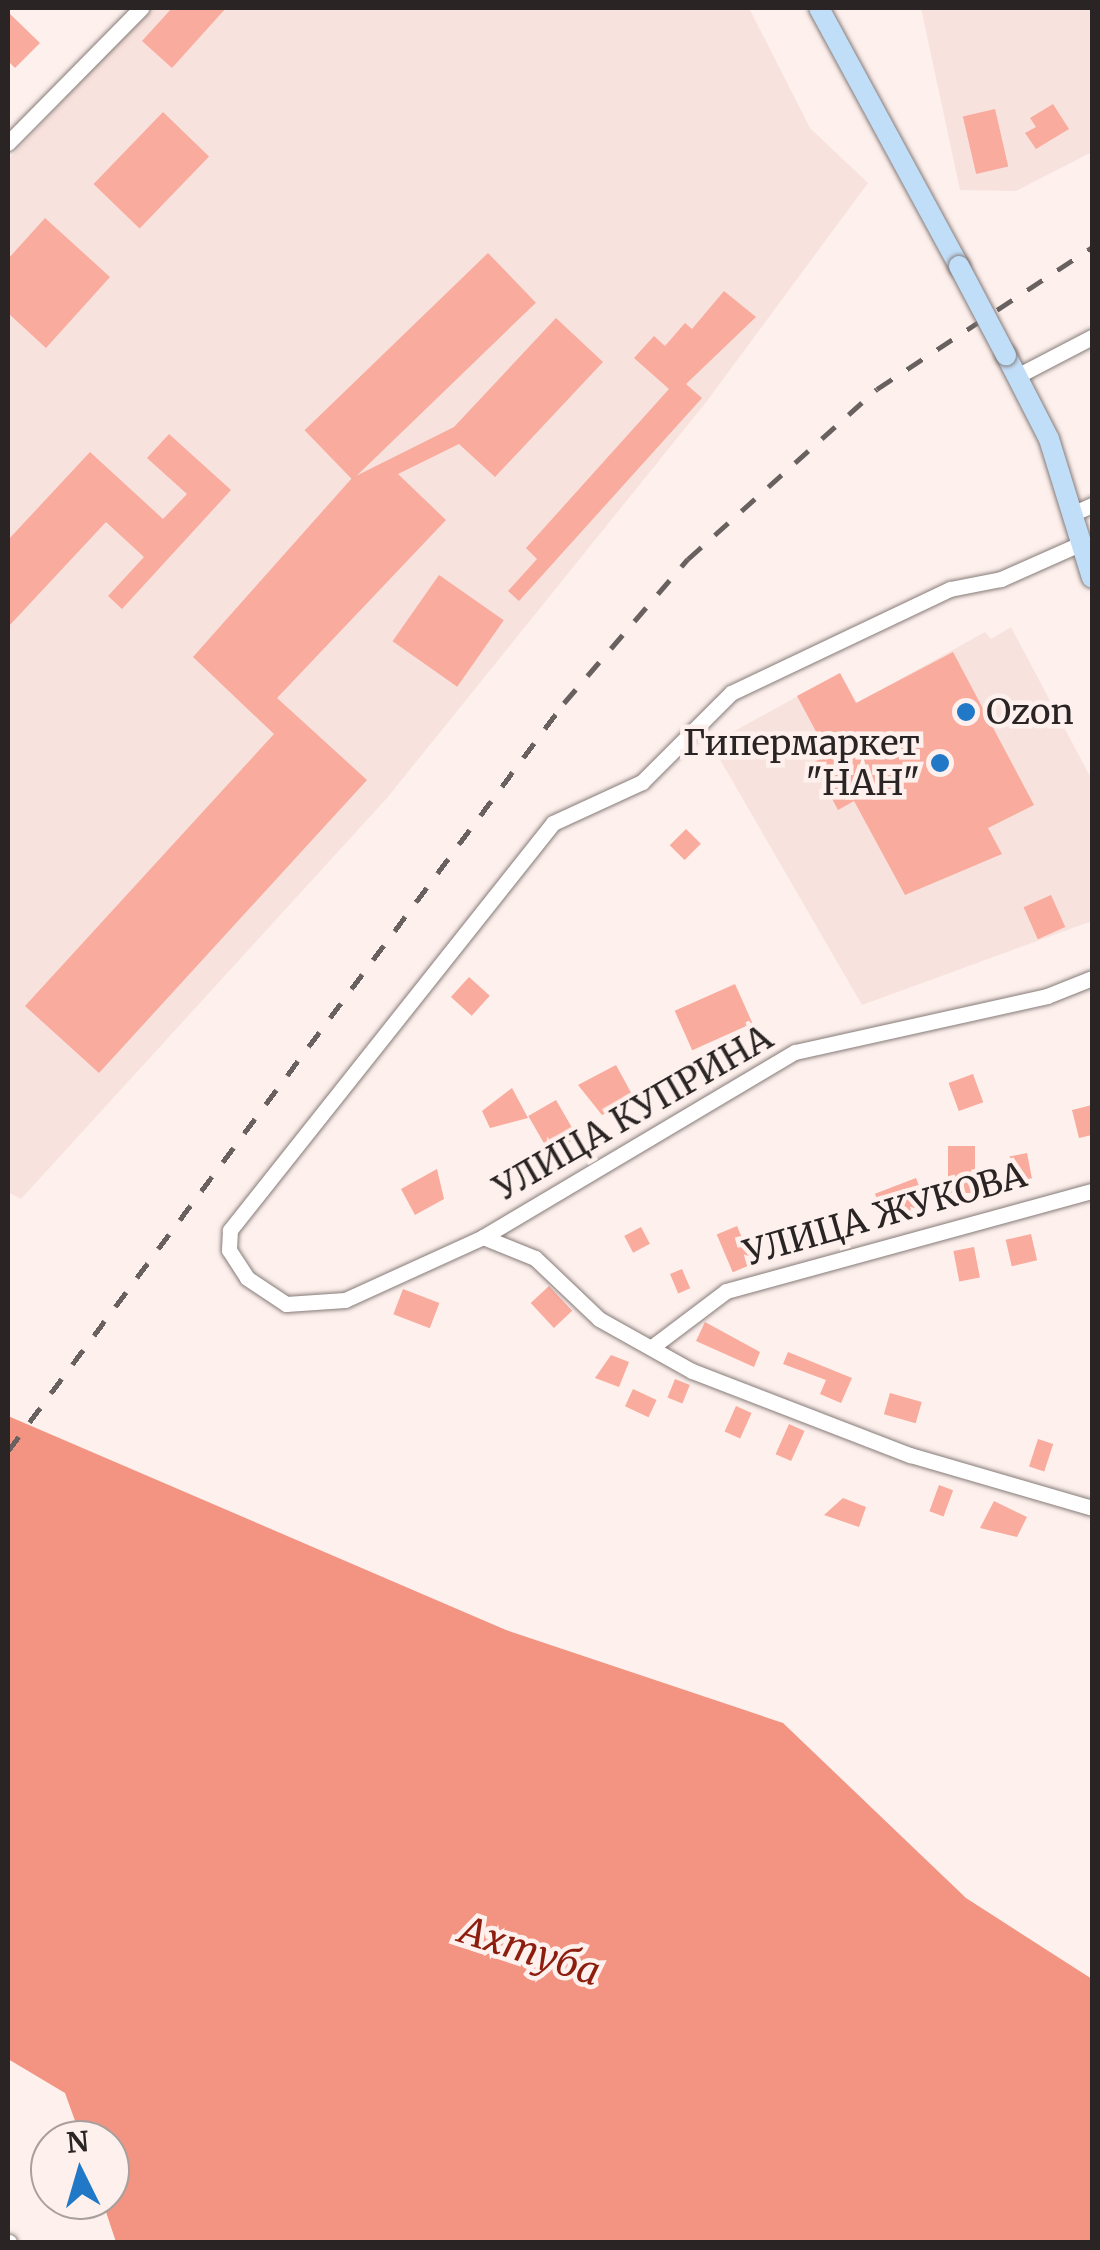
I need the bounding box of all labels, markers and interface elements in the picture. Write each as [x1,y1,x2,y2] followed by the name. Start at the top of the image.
[986,691,1074,733] place label: Ozon
[955,701,977,723] marker: Ozon
[683,722,920,804] place label: Гипермаркет "НАН"
[929,752,951,774] marker: Гипермаркет "НАН"
[487,1016,779,1210] street label: УЛИЦА КУПРИНА
[739,1154,1031,1274] street label: УЛИЦА ЖУКОВА
[454,1907,606,1995] water label: Ахтуба
[30,2120,130,2220] north arrow
[65,2123,90,2161] text: N

